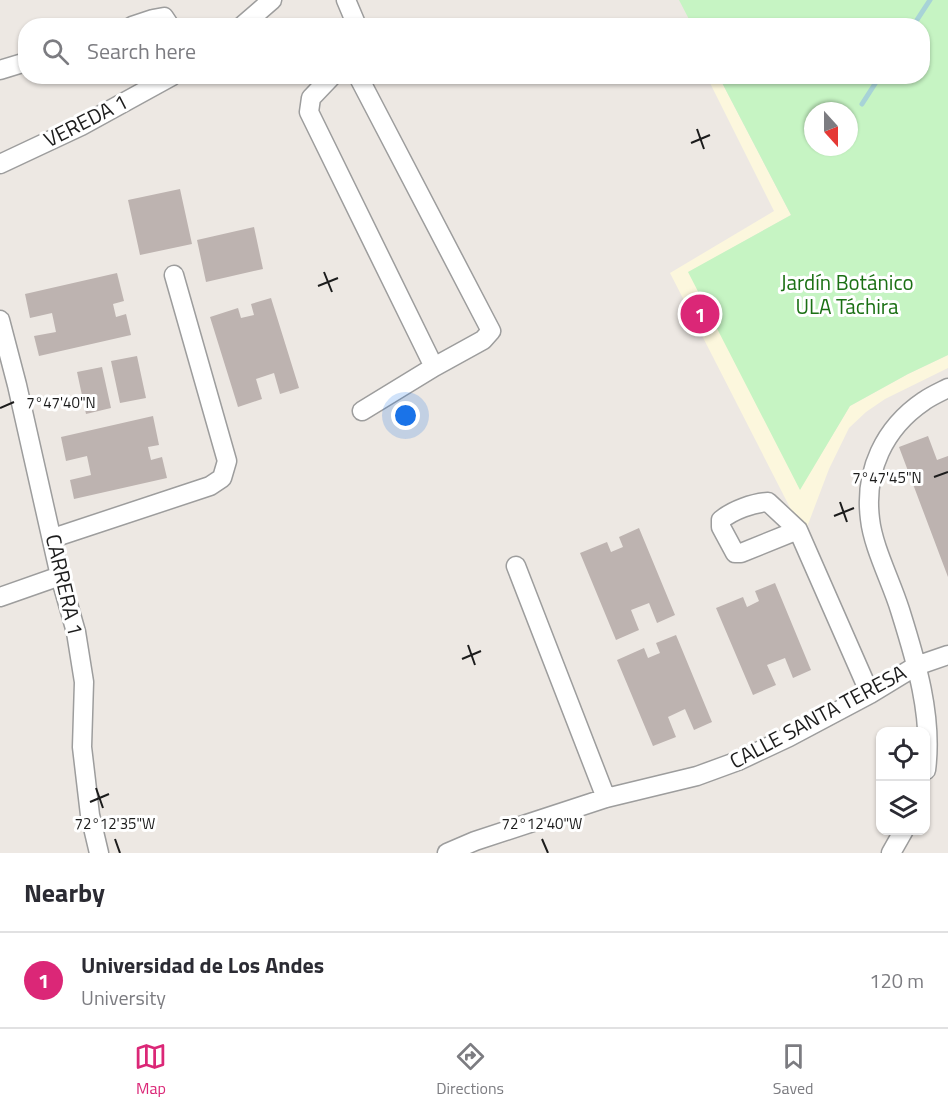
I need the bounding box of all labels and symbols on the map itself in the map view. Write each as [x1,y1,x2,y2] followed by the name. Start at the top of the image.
[38,85,133,155] street label: VEREDA 1
[804,102,858,156] north arrow
[780,266,914,322] park label: Jardín Botánico ULA Táchira
[680,292,720,336] pin: 1
[26,391,96,414] text: 7°47'40"N
[391,401,420,430] your location
[852,466,922,489] text: 7°47'45"N
[38,531,92,639] street label: CARRERA 1
[723,656,912,776] street label: CALLE SANTA TERESA
[75,812,155,835] text: 72°12'35"W
[502,812,582,835] text: 72°12'40"W

